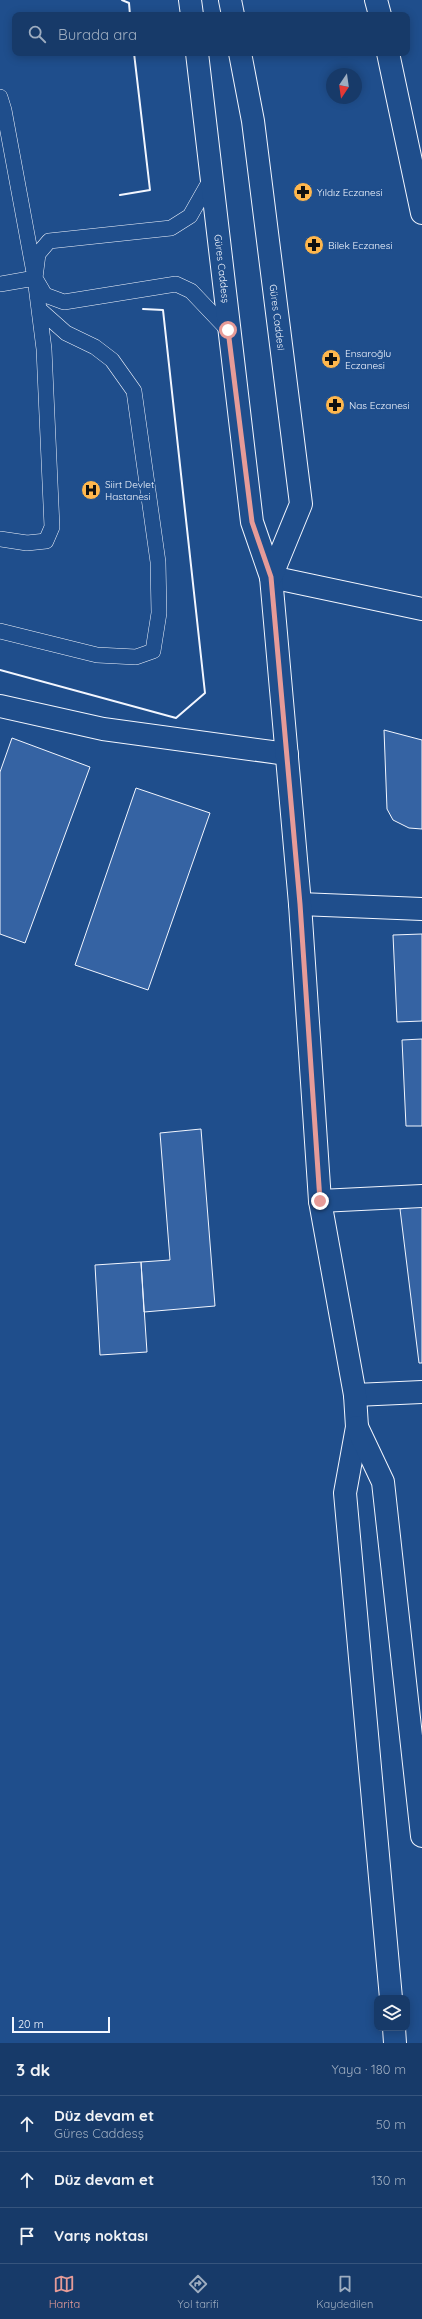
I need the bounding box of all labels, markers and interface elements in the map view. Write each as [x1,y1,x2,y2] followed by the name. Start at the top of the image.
[12,12,410,56] search box
[26,23,48,45] icon: search
[58,25,137,44] text: Burada ara
[326,68,362,104] north arrow
[292,181,314,203] pharmacy icon: Yıldız Eczanesi
[317,186,383,199] place label: Yıldız Eczanesi
[212,233,233,304] street label: Güres Caddesş
[303,234,325,256] pharmacy icon: Bilek Eczanesi
[328,239,393,252] place label: Bilek Eczanesi
[267,283,288,351] street label: Güres Caddesi
[219,321,237,339] route start
[345,347,391,372] place label: Ensaroğlu Eczanesi
[320,348,342,370] pharmacy icon: Ensaroğlu Eczanesi
[324,394,346,416] pharmacy icon: Nas Eczanesi
[349,399,410,412] place label: Nas Eczanesi
[105,478,155,503] place label: Siirt Devlet Hastanesi
[80,479,102,501] hospital icon: Siirt Devlet Hastanesi
[311,1192,329,1210] route end
[374,1995,410,2031] map controls
[374,1995,410,2031] button: layers
[12,2015,110,2034] scale bar
[18,2017,44,2031] text: 20 m
[16,2059,50,2080] text: 3 dk
[331,2061,406,2077] text: Yaya · 180 m
[54,2106,154,2125] text: Düz devam et
[16,2113,38,2135] icon: ahead
[376,2116,406,2132] text: 50 m
[54,2125,144,2141] text: Güres Caddesş
[16,2169,38,2191] icon: ahead
[54,2170,154,2189] text: Düz devam et
[371,2172,406,2188] text: 130 m
[16,2225,38,2247] icon: arrive
[54,2226,148,2245] text: Varış noktası
[49,2273,80,2311] tab: Harita
[178,2273,219,2311] tab: Yol tarifi
[316,2273,373,2311] tab: Kaydedilen

